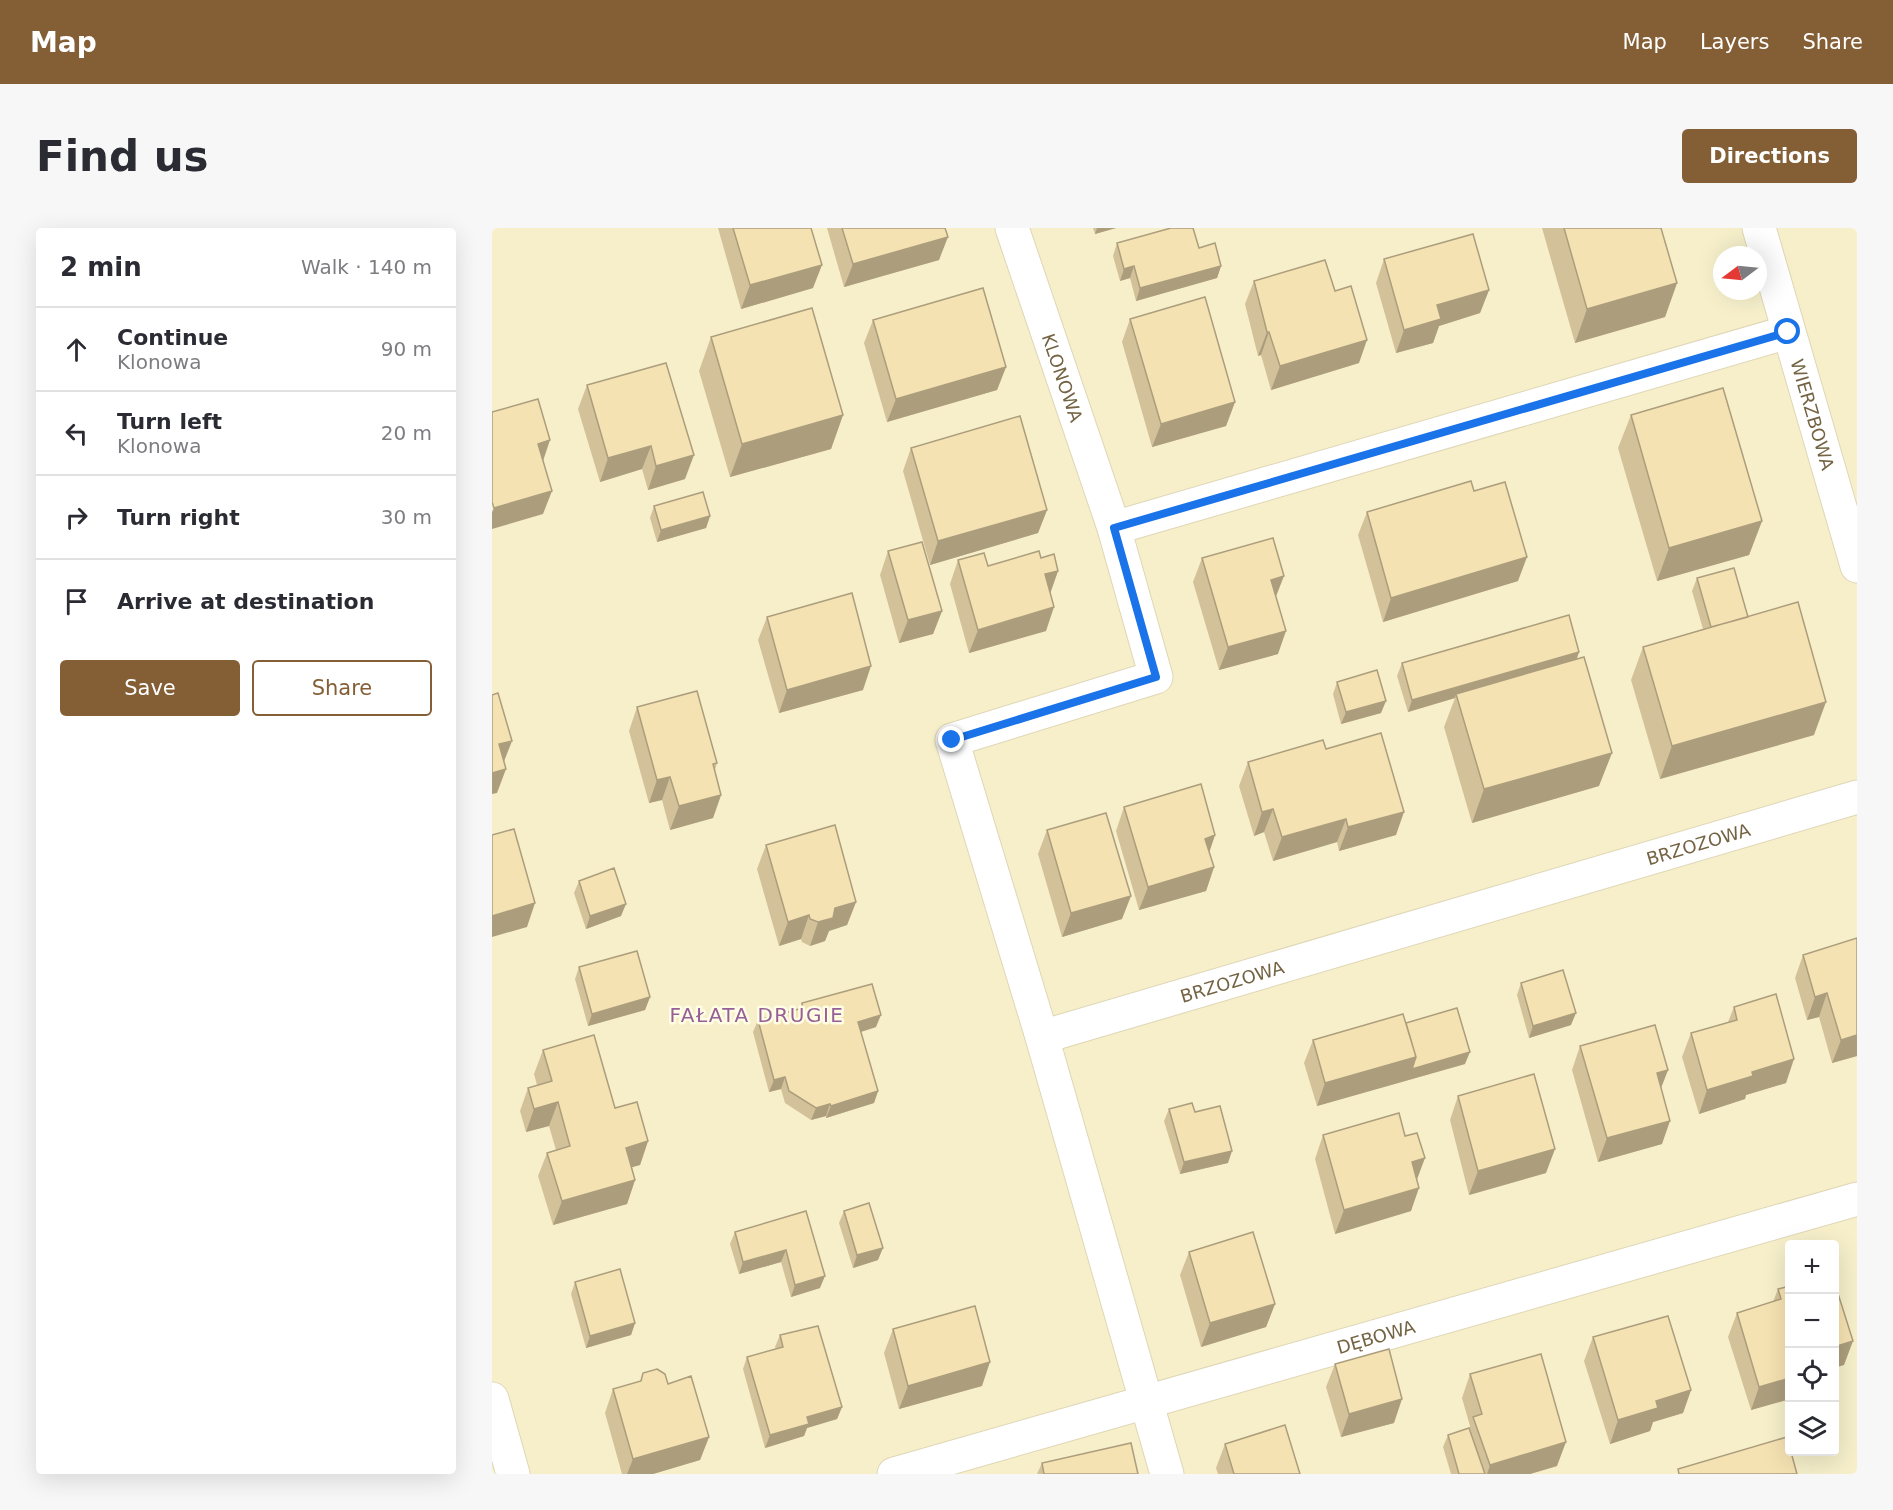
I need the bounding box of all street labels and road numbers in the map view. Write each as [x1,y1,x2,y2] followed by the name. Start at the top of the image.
[1038,331,1088,425] street label: KLONOWA
[1787,356,1839,473] street label: WIERZBOWA
[1644,818,1753,869] street label: BRZOZOWA
[1178,956,1287,1006] street label: BRZOZOWA
[1334,1315,1418,1358] street label: DĘBOWA

